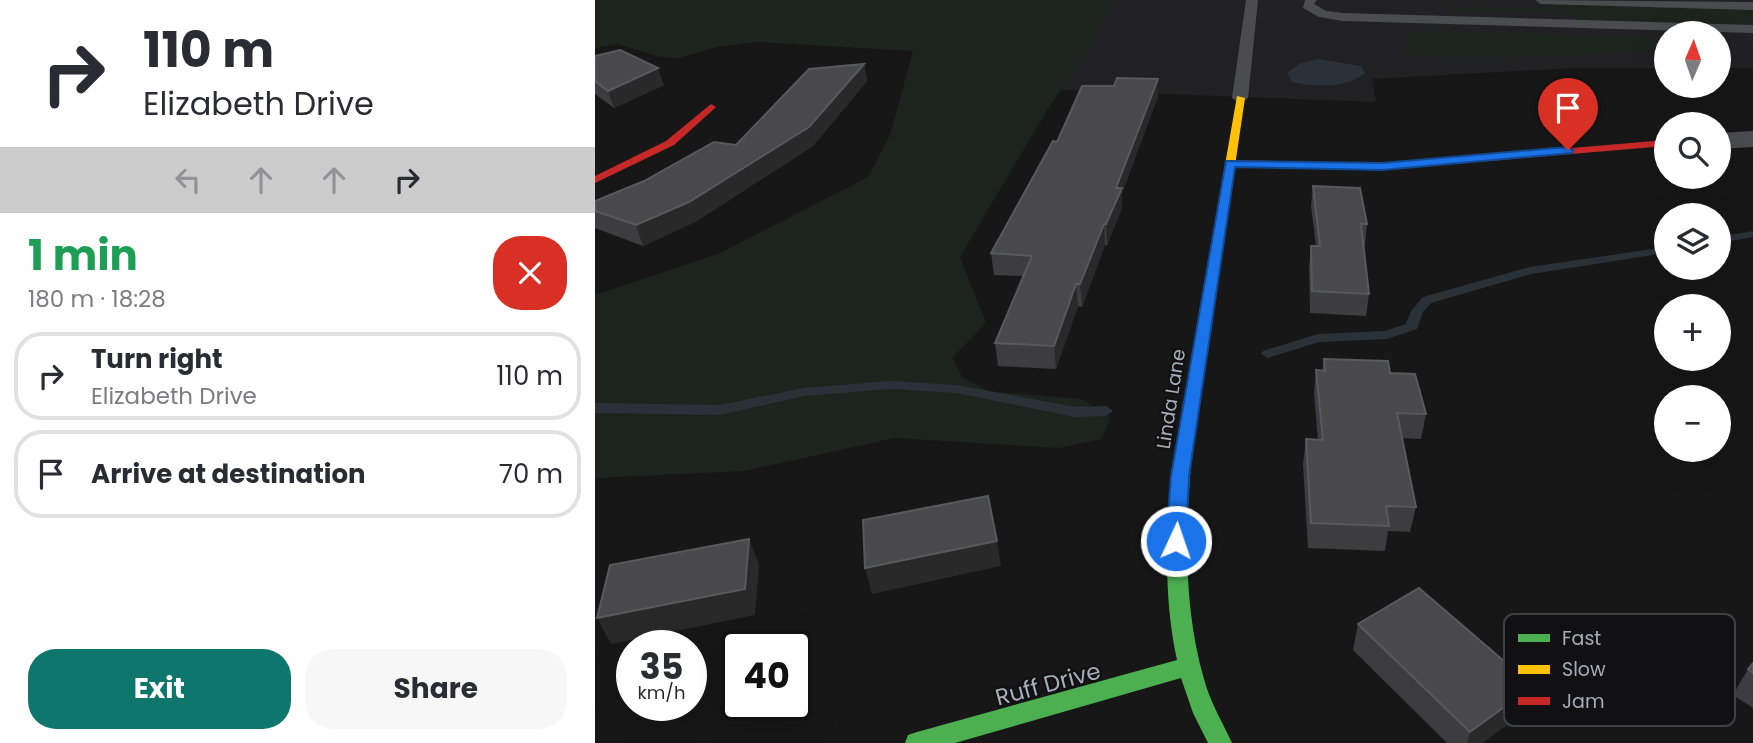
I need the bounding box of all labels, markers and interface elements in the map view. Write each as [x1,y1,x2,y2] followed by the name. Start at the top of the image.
[143,16,274,84] text: 110 m
[1654,21,1731,98] north arrow
[1654,21,1731,462] map controls
[28,28,119,119] icon: right
[1538,78,1598,150] pin
[143,81,374,126] text: Elizabeth Drive
[1549,89,1587,127] icon: arrive
[1654,112,1731,189] button: search
[169,161,207,199] icon: left
[242,161,280,199] icon: ahead
[315,161,353,199] icon: ahead
[388,161,426,199] icon: right
[1654,203,1731,280] button: layers
[28,226,138,285] text: 1 min
[493,236,567,310] button: close
[28,283,166,315] text: 180 m · 18:28
[1654,294,1731,371] button: +
[91,341,223,377] text: Turn right
[1150,347,1192,451] street label: Linda Lane
[32,357,70,395] icon: right
[496,358,563,394] text: 110 m
[91,380,257,412] text: Elizabeth Drive
[1654,385,1731,462] button: −
[32,455,70,493] icon: arrive
[91,456,366,492] text: Arrive at destination
[499,456,563,492] text: 70 m
[1139,504,1213,578] position arrow
[1504,614,1735,726] legend
[1562,625,1601,652] text: Fast
[721,630,812,721] speed limit sign: 40
[640,642,683,691] text: 35
[28,649,291,729] button: Exit
[305,649,567,729] button: Share
[992,655,1104,713] street label: Ruff Drive
[1562,656,1606,683] text: Slow
[638,680,685,705] text: km/h
[1562,688,1604,715] text: Jam

